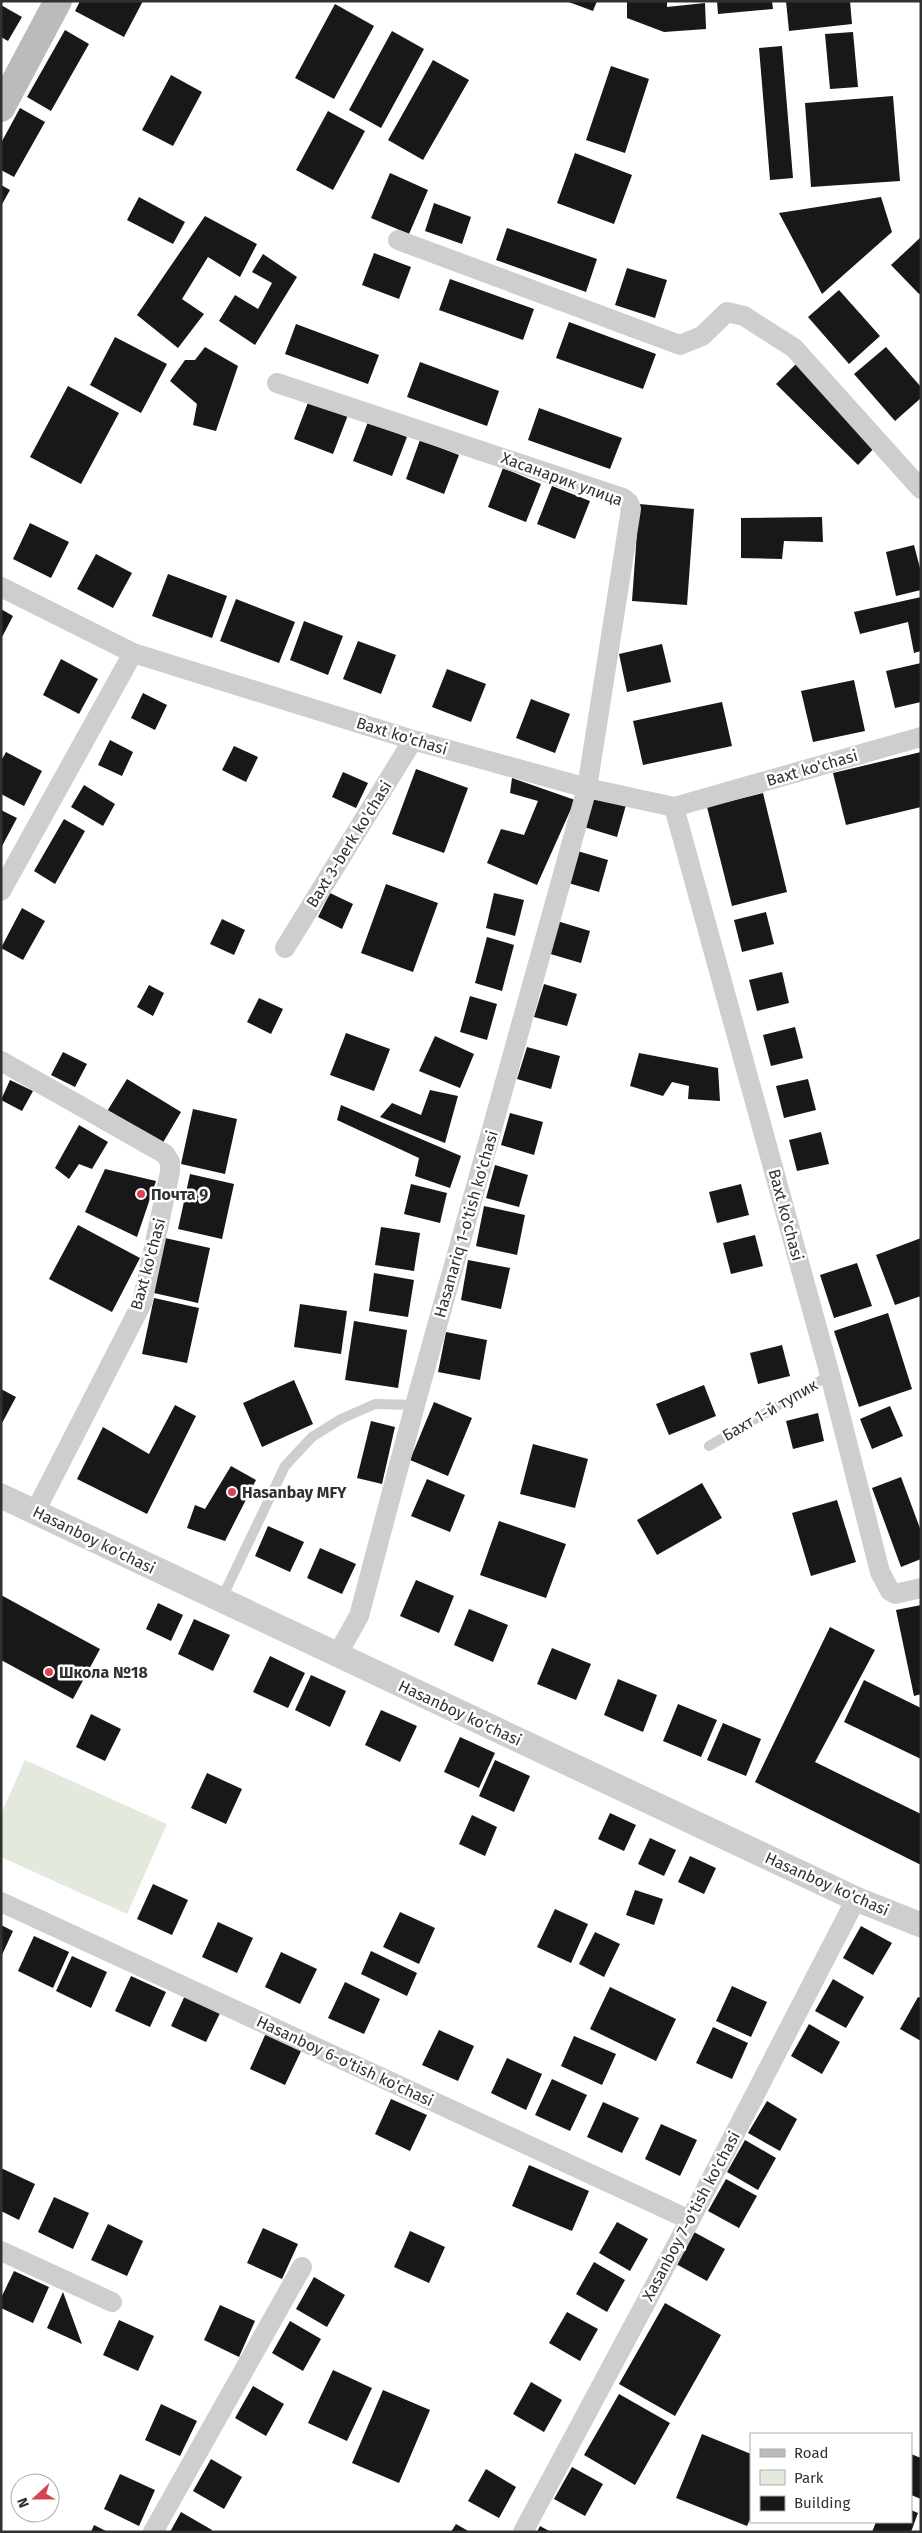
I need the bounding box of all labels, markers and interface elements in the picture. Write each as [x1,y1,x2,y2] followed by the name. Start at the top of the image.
[499,448,625,510] street label: Хасанарик улица
[354,713,450,759] street label: Baxt ko'chasi
[764,746,860,790] street label: Baxt ko'chasi
[302,777,396,911] street label: Baxt 3-berk ko'chasi
[430,1128,502,1320] street label: Hasanariq 1-o'tish ko'chasi
[765,1167,807,1263] street label: Baxt ko'chasi
[151,1185,208,1204] place label: Почта 9
[135,1188,147,1200] marker: Почта 9
[127,1216,169,1312] street label: Baxt ko'chasi
[719,1375,822,1445] street label: Бахт 1-й тупик
[242,1483,347,1502] place label: Hasanbay MFY
[226,1486,238,1498] marker: Hasanbay MFY
[30,1502,158,1578] street label: Hasanboy ko'chasi
[59,1663,148,1682] place label: Школа №18
[43,1666,55,1678] marker: Школа №18
[395,1676,525,1750] street label: Hasanboy ko'chasi
[762,1848,892,1920] street label: Hasanboy ko'chasi
[254,2012,436,2110] street label: Hasanboy 6-o'tish ko'chasi
[638,2128,744,2304] street label: Xasanboy 7-o'tish ko'chasi
[750,2433,912,2523] legend
[794,2444,829,2462] text: Road
[794,2469,824,2487] text: Park
[10,2473,60,2523] north arrow
[794,2494,850,2512] text: Building
[14,2495,33,2510] text: N

